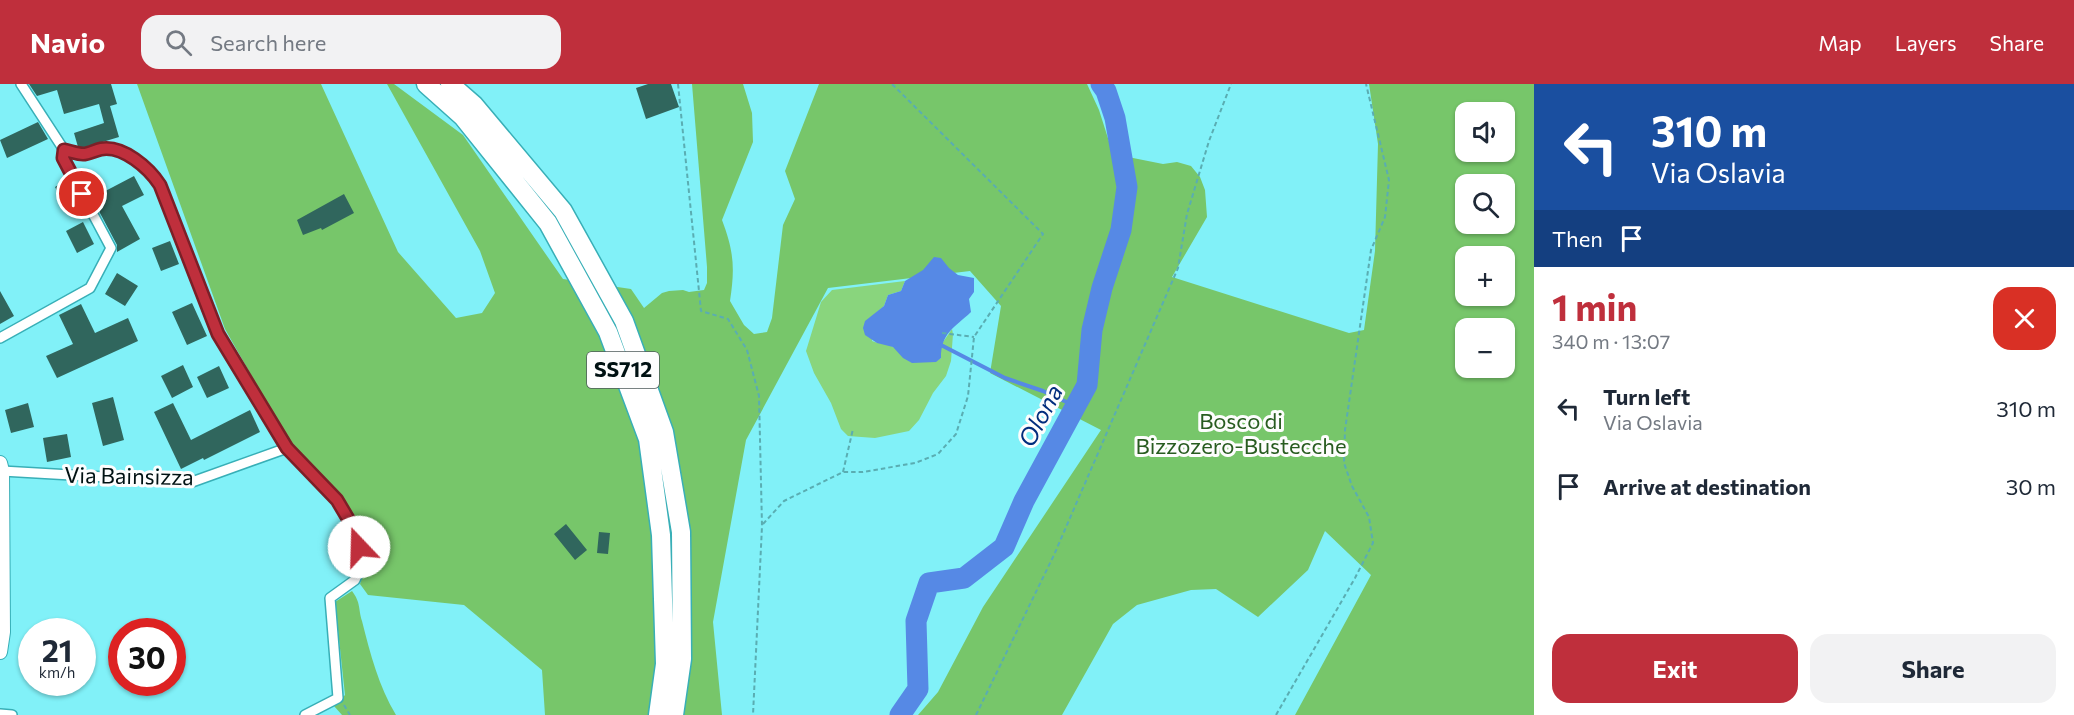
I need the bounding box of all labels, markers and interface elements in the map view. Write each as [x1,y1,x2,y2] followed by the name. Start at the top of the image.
[141,15,561,69] search box
[30,25,105,59] text: Navio
[162,26,195,59] icon: search
[210,29,326,56] text: Search here
[1818,30,1862,55] text: Map
[1895,30,1957,55] text: Layers
[1990,30,2044,55] text: Share
[1455,102,1515,378] map controls
[1455,102,1515,162] button: sound
[1651,104,1767,156] text: 310 m
[1552,108,1630,186] icon: left
[1651,156,1786,189] text: Via Oslavia
[56,168,107,219] pin
[1455,174,1515,234] button: search
[65,177,98,210] icon: arrive
[1615,222,1648,255] icon: arrive
[1552,225,1603,252] text: Then
[1455,246,1515,306] button: +
[1552,284,1637,328] text: 1 min
[1993,287,2056,350] button: close
[1455,318,1515,378] button: −
[1552,329,1670,353] text: 340 m · 13:07
[587,352,659,388] road number: SS712
[1011,379,1068,451] water label: Olona
[1603,383,1690,410] text: Turn left
[1552,392,1585,425] icon: left
[1996,395,2056,422] text: 310 m
[1135,407,1347,459] park label: Bosco di Bizzozero-Bustecche
[1603,410,1703,434] text: Via Oslavia
[64,461,194,490] street label: Via Bainsizza
[1552,470,1585,503] icon: arrive
[1603,473,1811,500] text: Arrive at destination
[2006,473,2056,500] text: 30 m
[327,515,391,579] position arrow
[108,618,186,696] speed limit sign: 30
[42,631,72,668] text: 21
[1552,634,1798,703] button: Exit
[1810,634,2056,703] button: Share
[39,663,75,681] text: km/h

